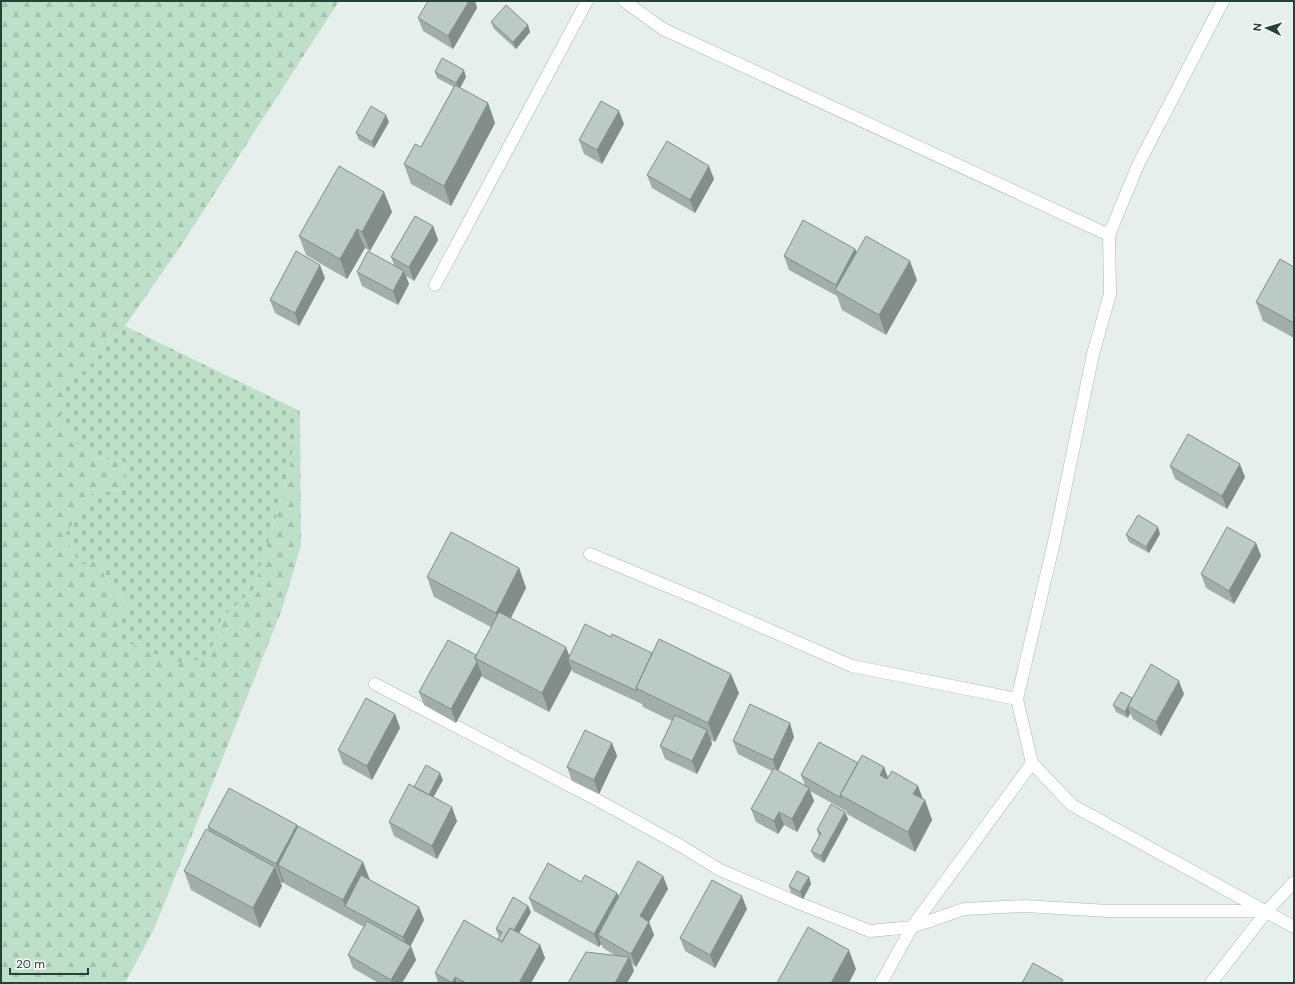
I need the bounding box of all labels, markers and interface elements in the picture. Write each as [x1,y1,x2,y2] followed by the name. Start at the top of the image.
[1247,8,1287,48] north arrow
[1250,23,1264,32] text: N
[10,950,88,976] scale bar
[16,956,45,972] text: 20 m

